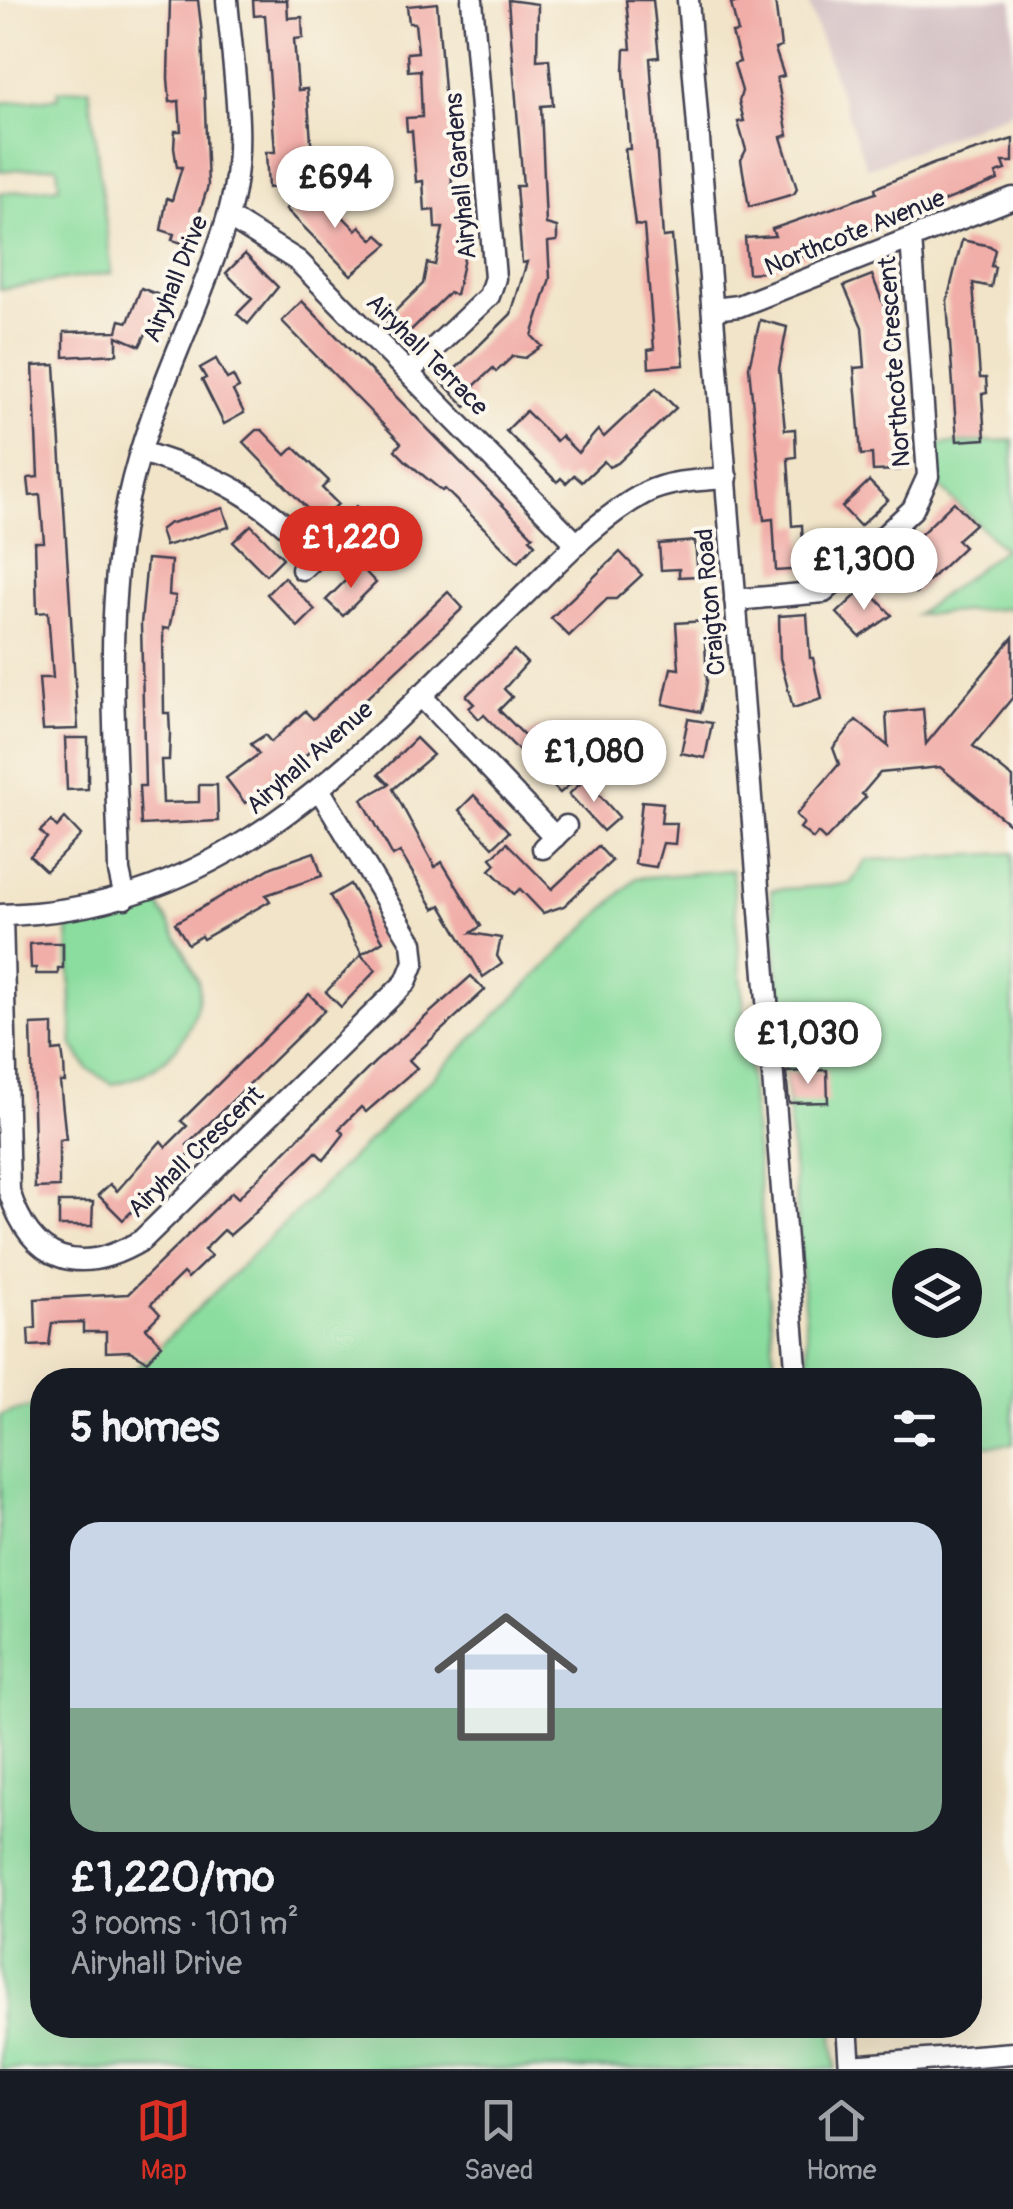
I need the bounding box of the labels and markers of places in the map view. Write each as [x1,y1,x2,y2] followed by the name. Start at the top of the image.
[276,146,394,231] pin: £694
[270,506,432,591] pin: £1,220
[783,528,945,613] pin: £1,300
[513,720,675,805] pin: £1,080
[727,1002,889,1087] pin: £1,030

